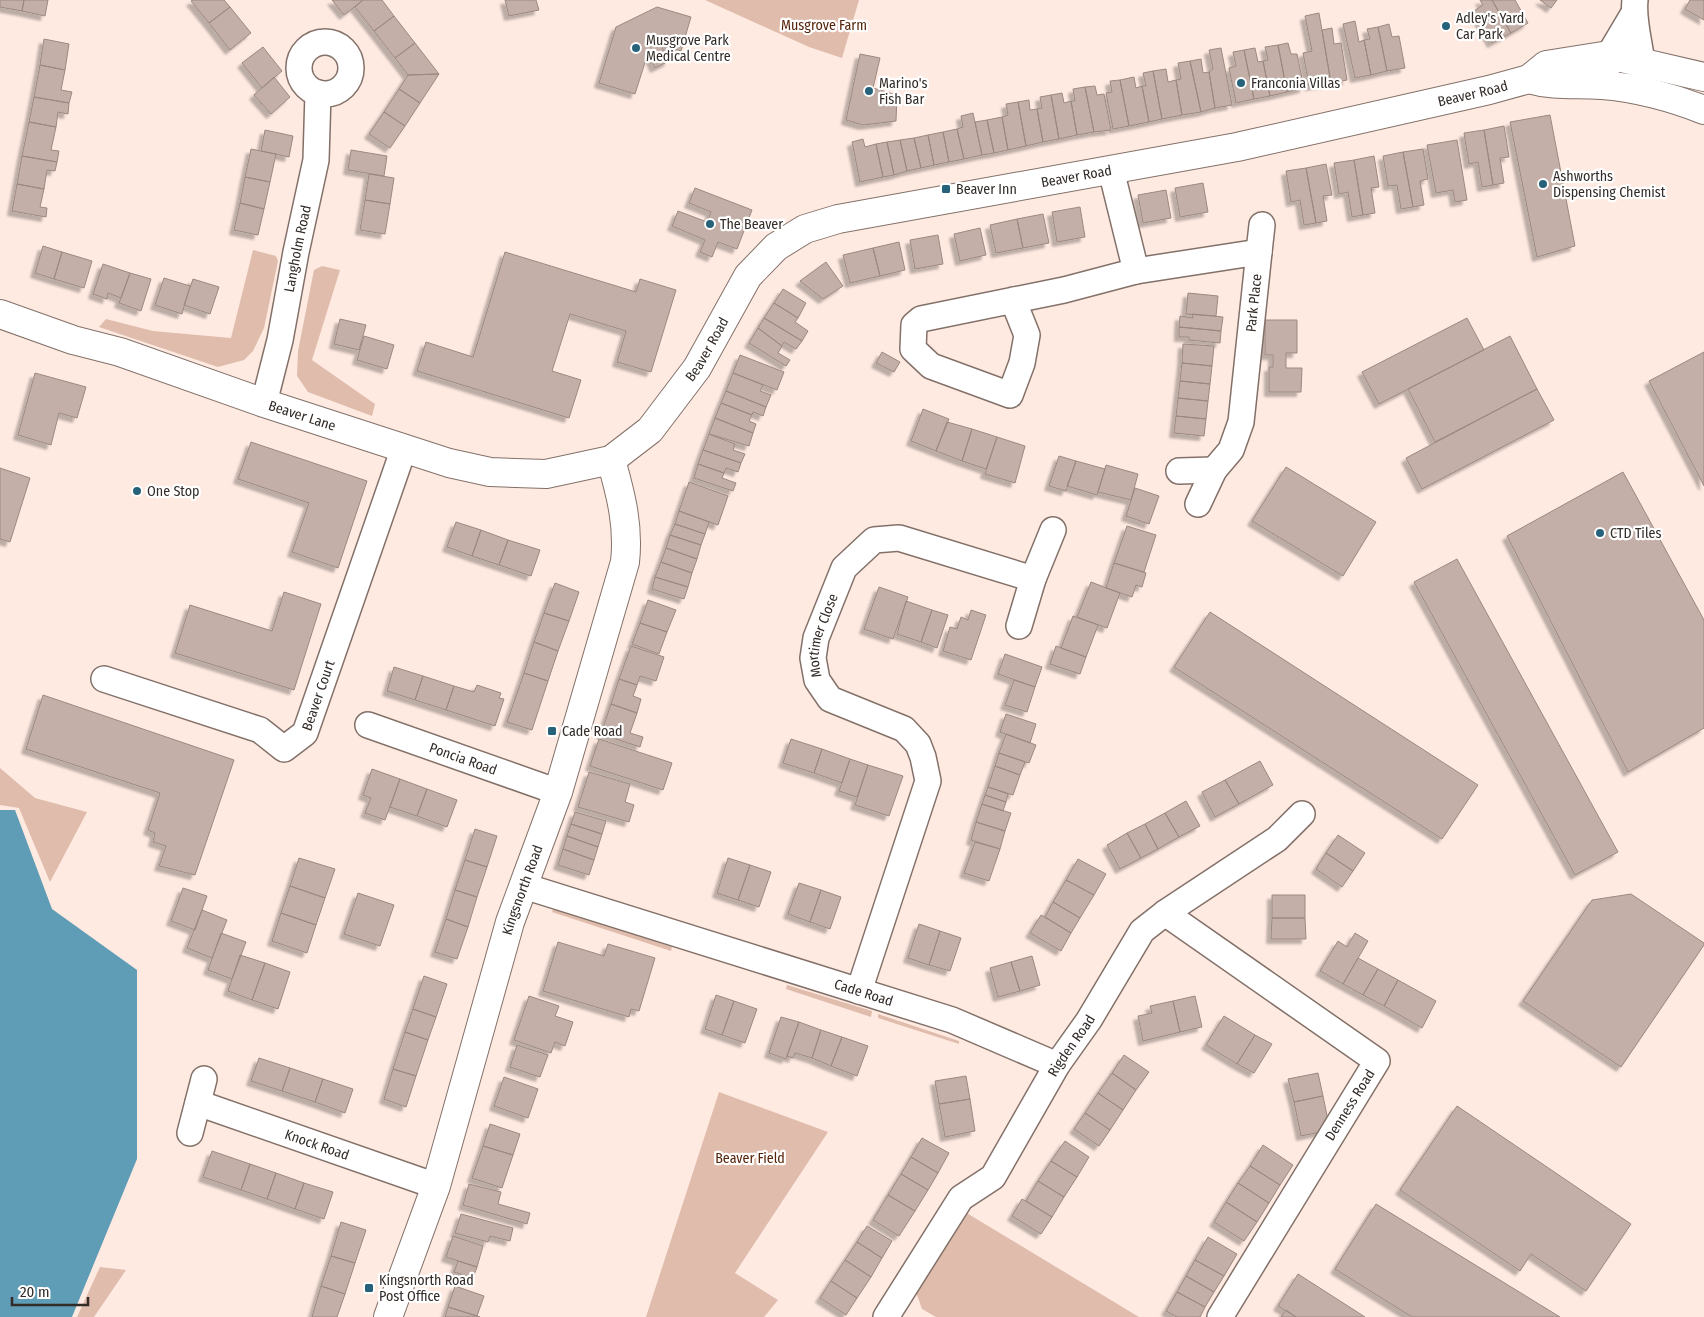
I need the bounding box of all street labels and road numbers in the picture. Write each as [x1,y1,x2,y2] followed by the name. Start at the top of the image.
[1436,77,1510,110] street label: Beaver Road
[1040,161,1113,191] street label: Beaver Road
[280,203,314,294] street label: Langholm Road
[1242,273,1266,333] street label: Park Place
[681,314,732,385] street label: Beaver Road
[266,397,338,434] street label: Beaver Lane
[804,591,841,679] street label: Mortimer Close
[298,657,338,733] street label: Beaver Court
[427,739,499,778] street label: Poncia Road
[498,842,546,937] street label: Kingsnorth Road
[832,975,895,1010] street label: Cade Road
[1044,1012,1099,1079] street label: Rigden Road
[1321,1066,1379,1144] street label: Denness Road
[283,1125,351,1164] street label: Knock Road

